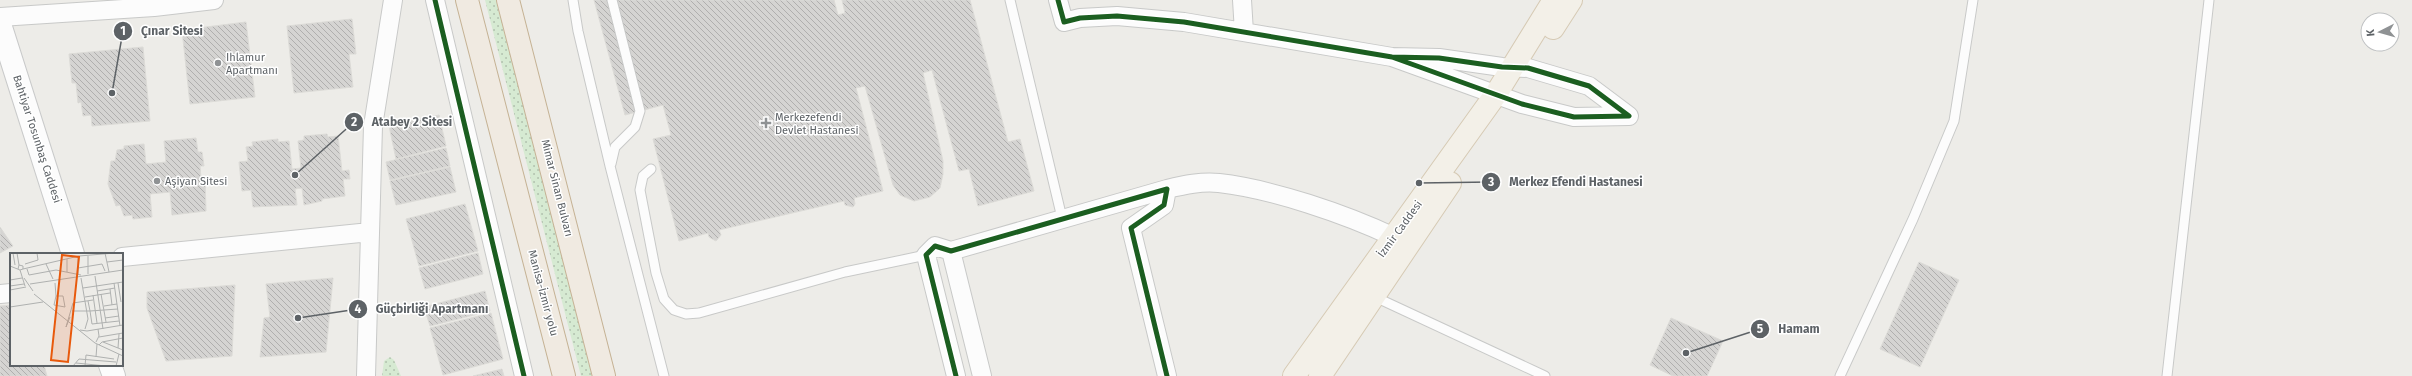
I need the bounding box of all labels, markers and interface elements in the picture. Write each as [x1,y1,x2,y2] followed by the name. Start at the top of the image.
[2360,12,2400,52] north arrow
[113,19,211,43] callout: Çınar Sitesi
[120,24,126,38] text: 1
[141,24,203,39] text: Çınar Sitesi
[2364,28,2377,37] text: K
[226,51,278,77] place label: Ihlamur Apartmanı
[213,58,223,68] marker: Ihlamur Apartmanı
[10,73,64,205] street label: Bahtiyar Tosunbaş Caddesi
[344,110,460,134] callout: Atabey 2 Sitesi
[775,111,859,137] place label: Merkezefendi Devlet Hastanesi
[351,115,357,129] text: 2
[371,115,452,129] text: Atabey 2 Sitesi
[760,117,772,129] marker: Merkezefendi Devlet Hastanesi
[539,138,575,238] street label: Mimar Sinan Bulvarı
[1481,170,1650,194] callout: Merkez Efendi Hastanesi
[165,175,227,188] place label: Aşiyan Sitesi
[1487,175,1494,189] text: 3
[1509,175,1643,189] text: Merkez Efendi Hastanesi
[152,176,162,186] marker: Aşiyan Sitesi
[1374,197,1425,260] street label: İzmir Caddesi
[525,248,562,337] street label: Manisa-İzmir yolu
[10,253,123,366] inset map
[348,297,496,321] callout: Güçbirliği Apartmanı
[355,302,362,316] text: 4
[376,302,488,317] text: Güçbirliği Apartmanı
[1750,317,1828,341] callout: Hamam
[1757,322,1764,336] text: 5
[1778,322,1820,336] text: Hamam

